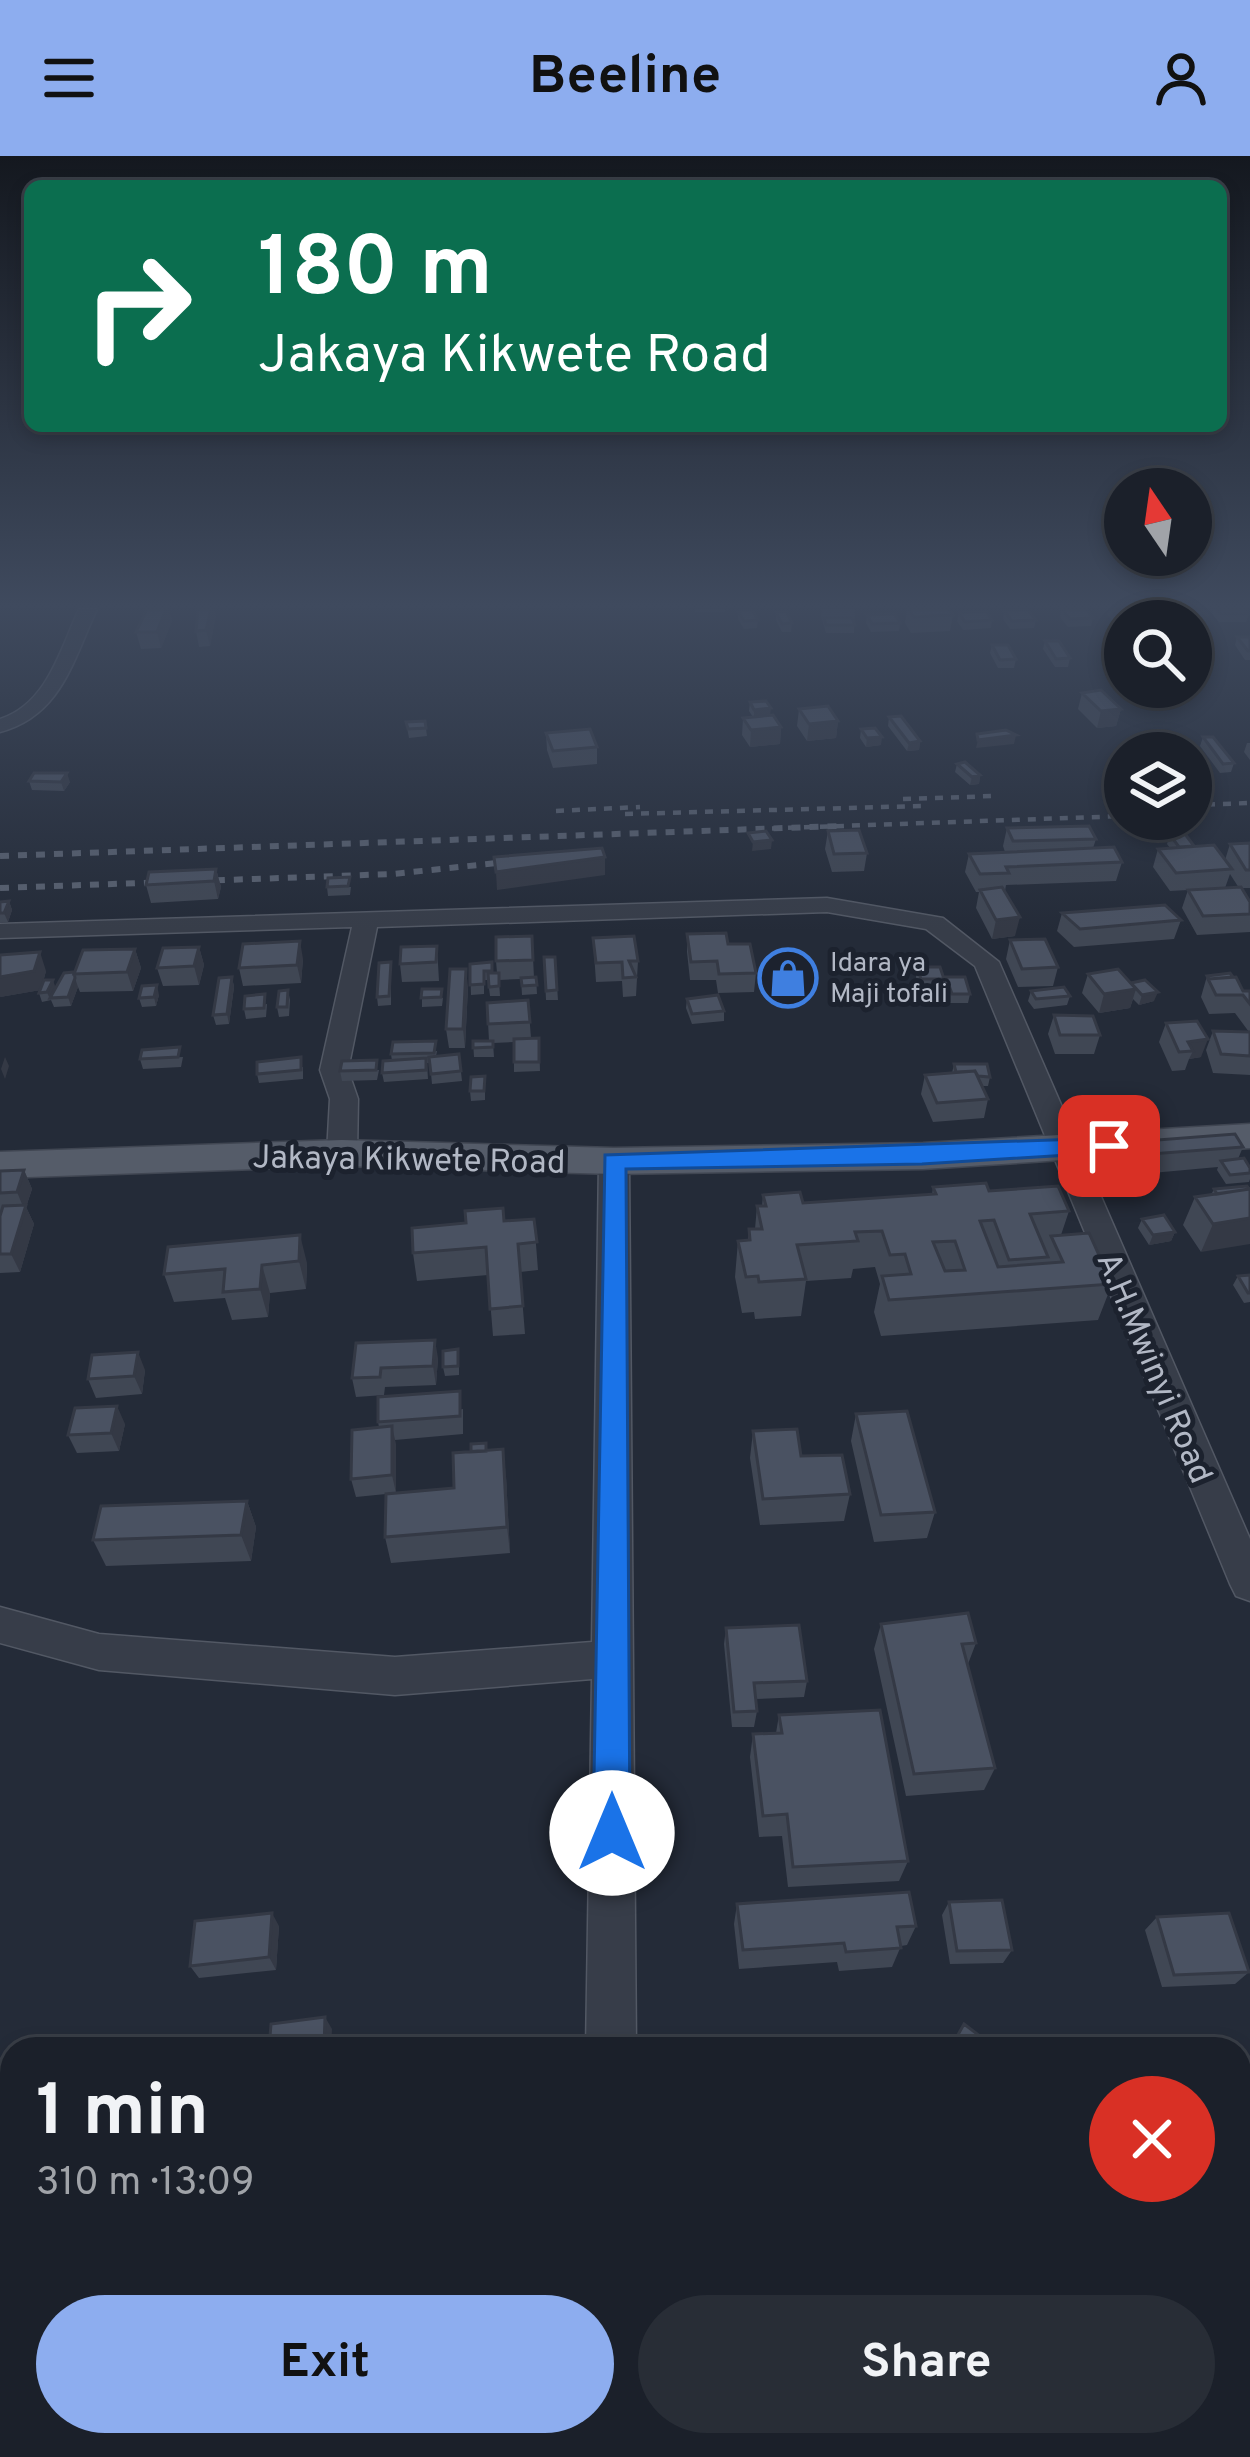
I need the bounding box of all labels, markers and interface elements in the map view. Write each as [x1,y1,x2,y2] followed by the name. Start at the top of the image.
[529,44,721,113] text: Beeline
[36,45,102,111] icon: menu
[1148,45,1214,111] icon: person
[258,219,493,325] text: 180 m
[60,228,216,384] icon: right
[258,323,771,392] text: Jakaya Kikwete Road
[1104,468,1212,576] north arrow
[1104,468,1212,840] map controls
[1104,600,1212,708] button: search
[1104,732,1212,840] button: layers
[757,947,819,1009] shop icon: Idara ya Maji tofali
[830,947,948,1012] place label: Idara ya Maji tofali
[1058,1095,1160,1197] pin
[1076,1113,1142,1179] icon: arrive
[252,1138,566,1186] street label: Jakaya Kikwete Road
[1085,1247,1220,1491] street label: A.H.Mwinyi Road
[549,1770,675,1896] position arrow
[36,2069,209,2161] text: 1 min
[1089,2076,1215,2202] button: close
[36,2160,255,2209] text: 310 m · 13:09
[36,2295,614,2433] button: Exit
[638,2295,1215,2433] button: Share

